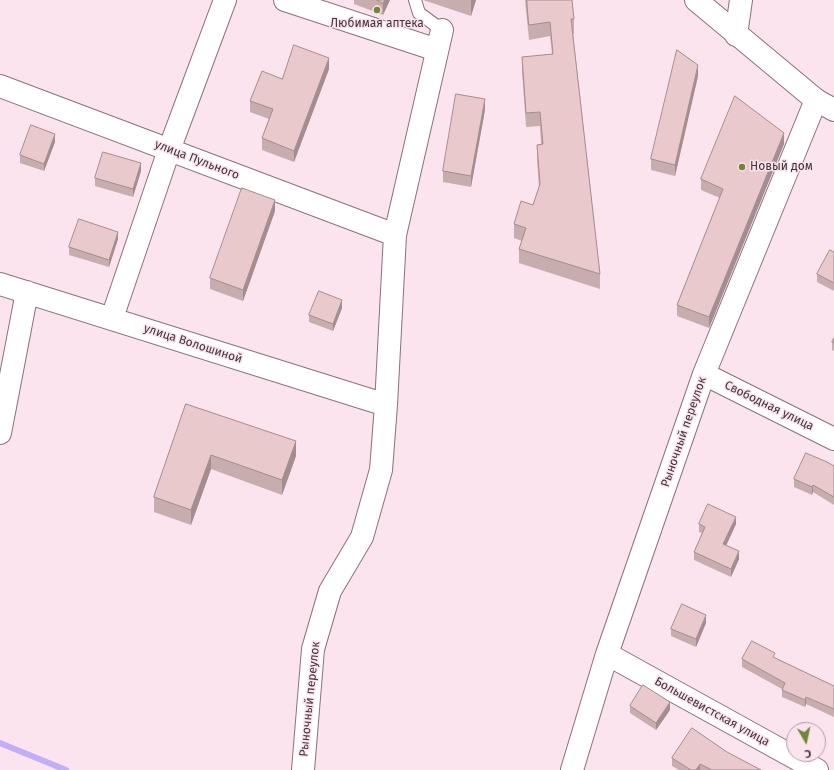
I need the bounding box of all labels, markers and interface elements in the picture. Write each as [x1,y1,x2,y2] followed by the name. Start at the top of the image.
[372,5,382,15] marker: Любимая аптека
[330,17,424,31] place label: Любимая аптека
[153,137,241,183] street label: улица Пульного
[750,160,813,174] place label: Новый дом
[737,162,747,172] marker: Новый дом
[142,321,244,367] street label: улица Волошиной
[658,375,710,489] street label: Рыночный переулок
[722,378,816,434] street label: Свободная улица
[297,641,323,757] street label: Рыночный переулок
[652,674,772,750] street label: Большевистская улица
[786,722,826,762] north arrow
[804,746,812,760] text: С

